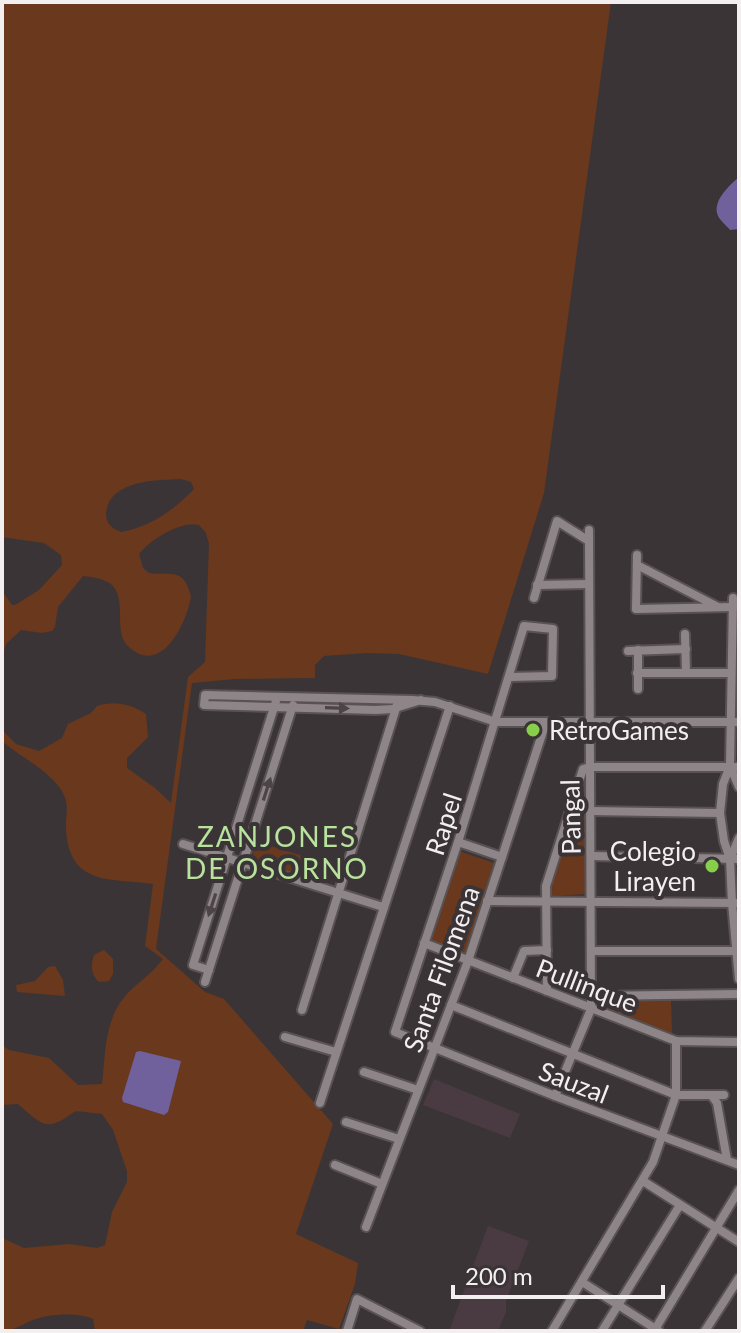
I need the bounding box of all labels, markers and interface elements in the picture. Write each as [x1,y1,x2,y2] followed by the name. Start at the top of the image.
[325,702,350,715] one-way arrow
[549,714,689,746] place label: RetroGames
[524,721,542,739] marker: RetroGames
[262,777,274,801] one-way arrow
[553,779,587,855] street label: Pangal
[418,789,468,859] street label: Rapel
[185,819,369,885] district label: ZANJONES DE OSORNO
[610,835,696,897] place label: Colegio Lirayen
[703,857,721,875] marker: Colegio Lirayen
[396,882,486,1056] street label: Santa Filomena
[205,893,218,917] one-way arrow
[532,951,642,1019] street label: Pullinque
[535,1054,613,1110] street label: Sauzal
[453,1249,663,1299] scale bar
[465,1261,533,1290] text: 200 m

